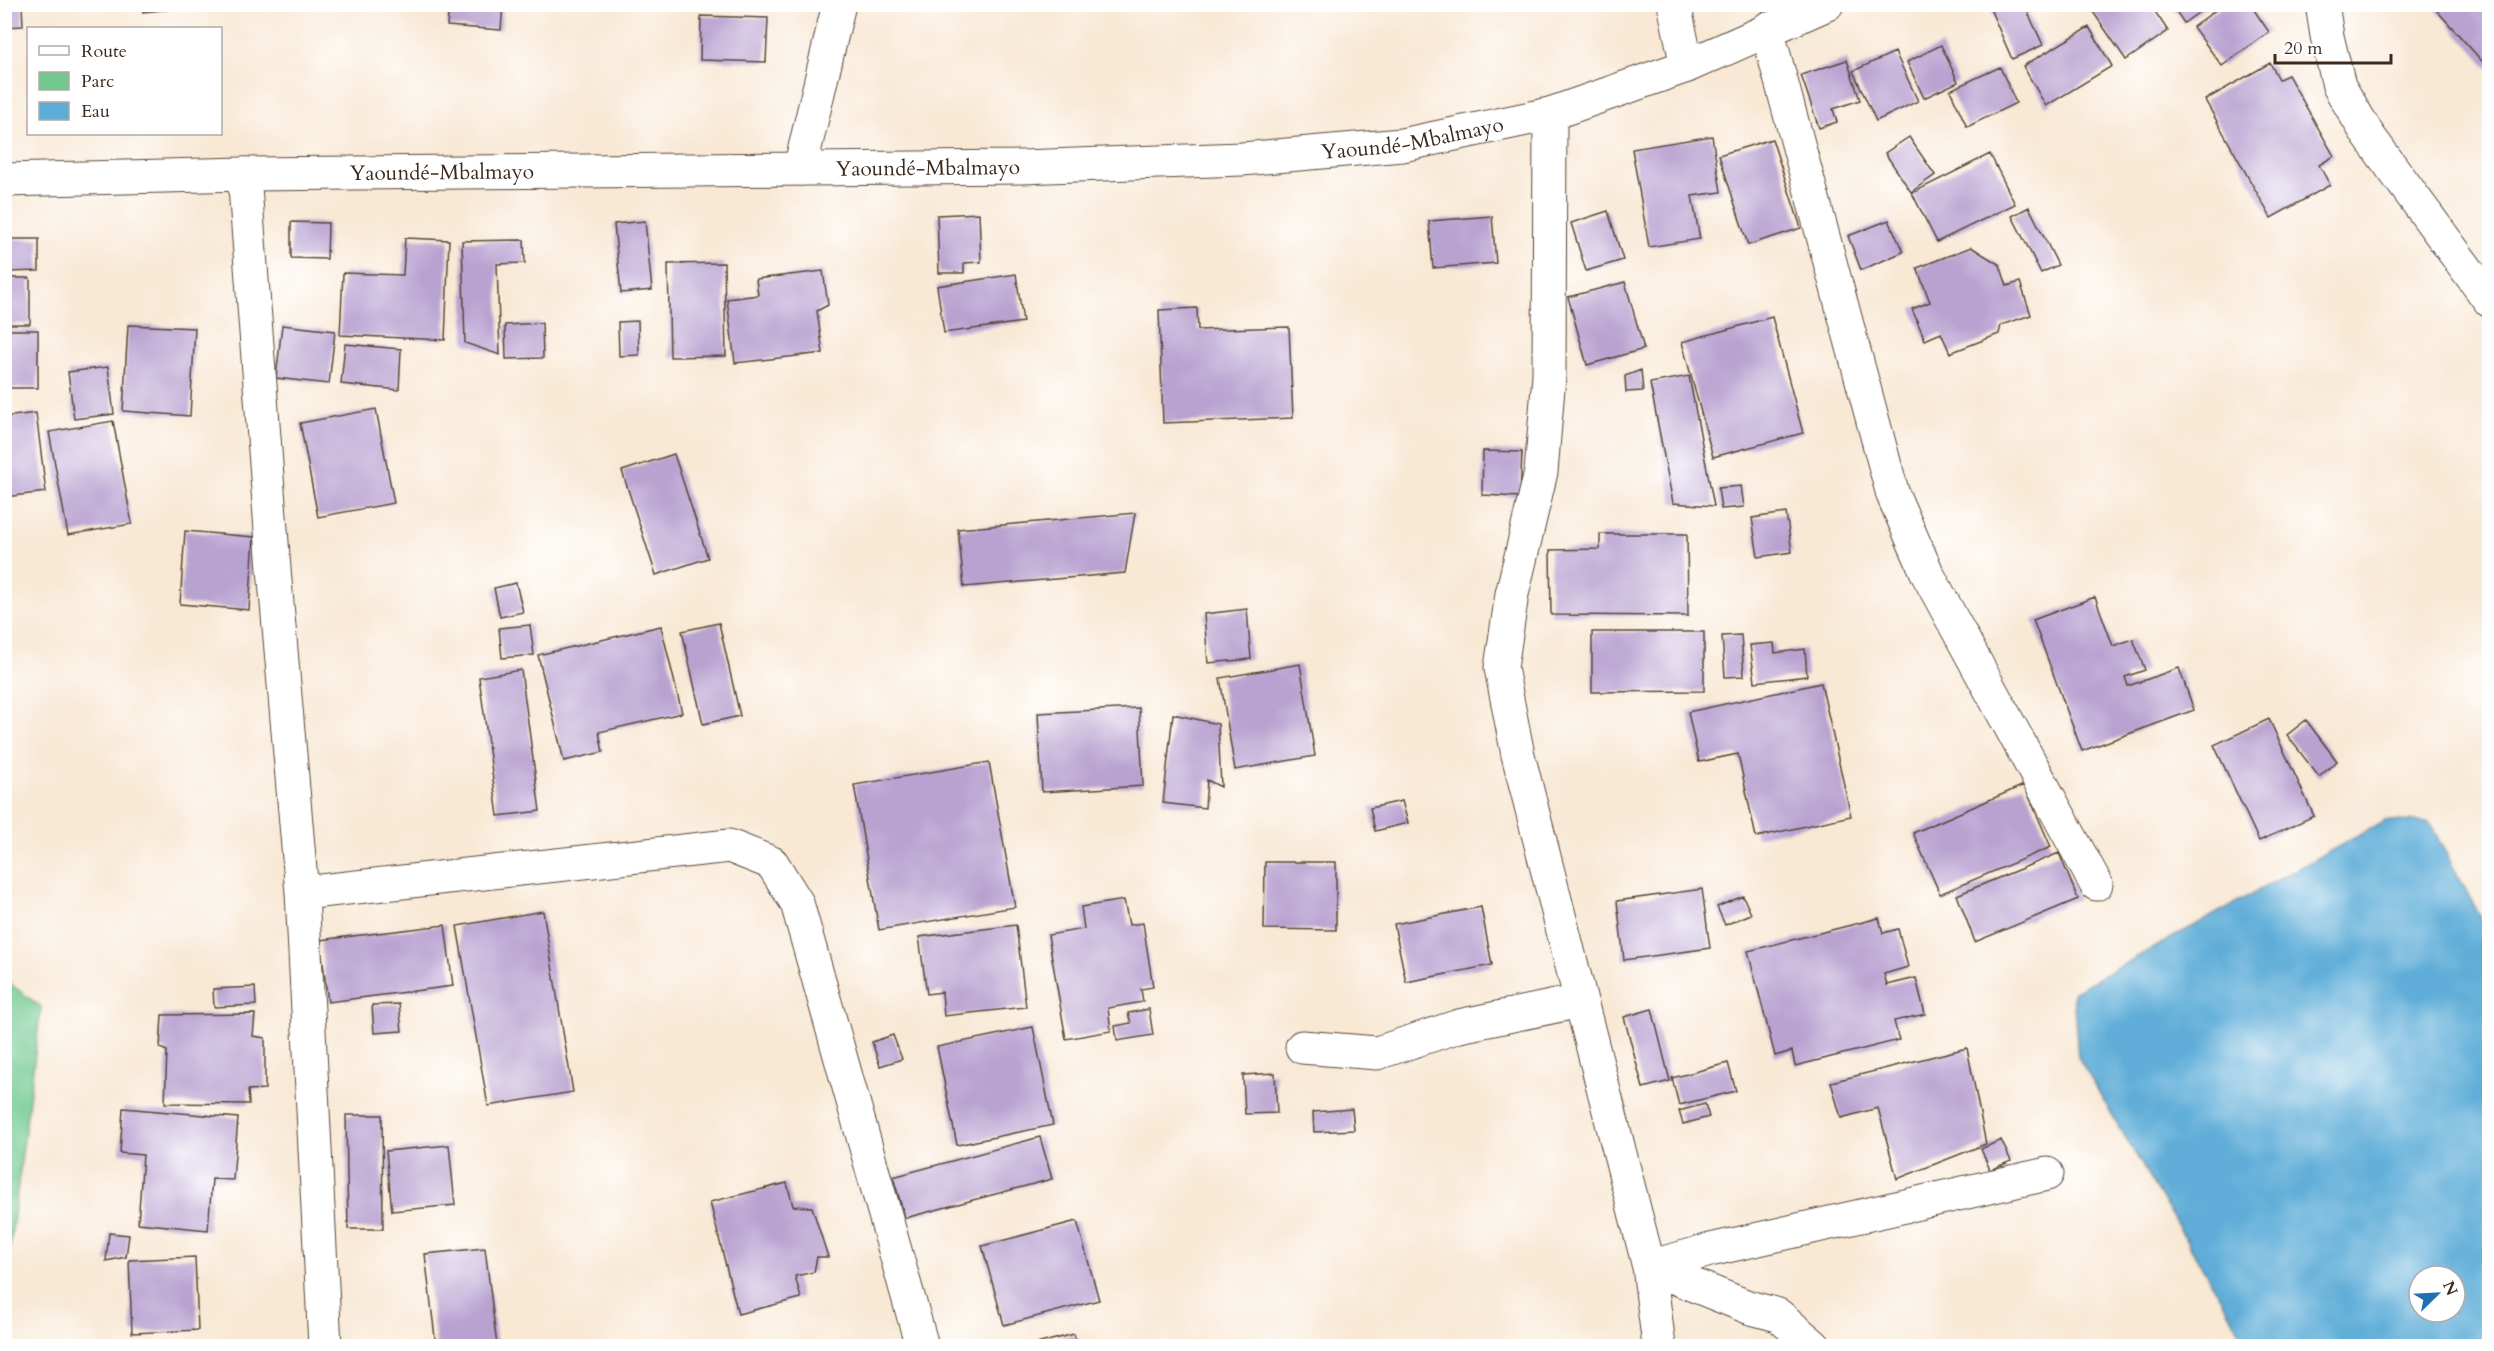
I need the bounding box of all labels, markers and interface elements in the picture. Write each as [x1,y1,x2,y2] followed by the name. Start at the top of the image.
[27,27,222,135] legend
[2275,27,2390,65] scale bar
[2284,36,2323,61] text: 20 m
[81,39,127,64] text: Route
[81,69,114,94] text: Parc
[81,99,110,124] text: Eau
[1320,110,1506,167] street label: Yaoundé-Mbalmayo
[836,153,1020,183] street label: Yaoundé-Mbalmayo
[350,157,534,188] street label: Yaoundé-Mbalmayo
[2407,1264,2467,1324] north arrow
[2437,1277,2463,1299] text: N

